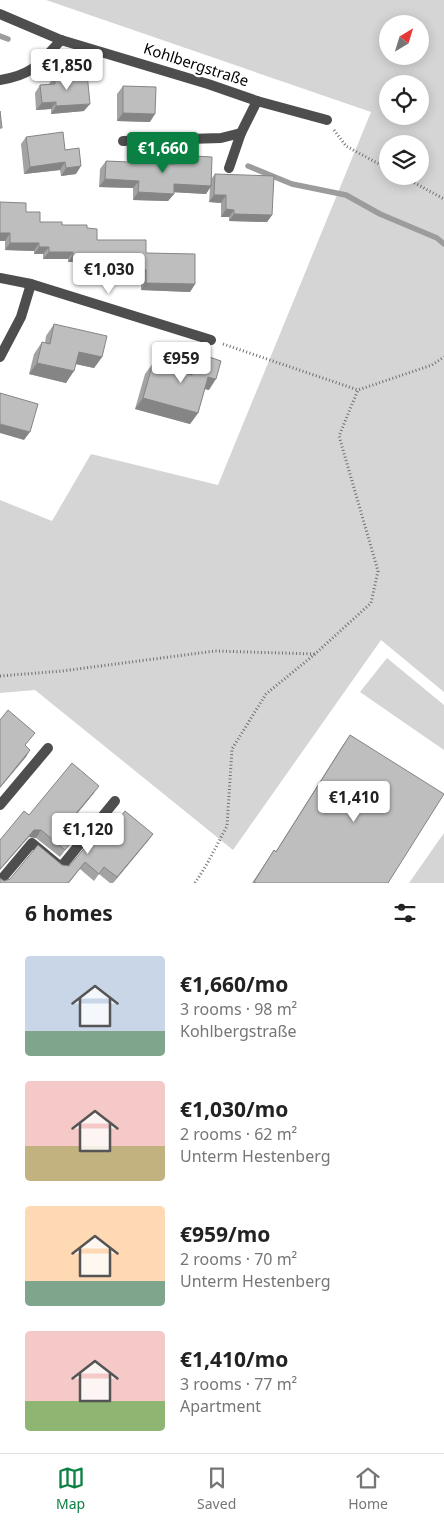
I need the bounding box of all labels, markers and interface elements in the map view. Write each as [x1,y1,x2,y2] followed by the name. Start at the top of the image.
[379,15,429,65] north arrow
[379,15,429,185] map controls
[141,38,251,90] street label: Kohlbergstraße
[26,48,108,91] pin: €1,850
[42,54,92,76] text: €1,850
[379,75,429,125] button: locate
[122,132,204,174] pin: €1,660
[379,135,429,185] button: layers
[138,137,188,159] text: €1,660
[68,252,150,295] pin: €1,030
[84,258,134,280] text: €1,030
[151,342,211,384] pin: €959
[163,347,199,369] text: €959
[313,780,395,823] pin: €1,410
[329,786,379,808] text: €1,410
[47,812,129,855] pin: €1,120
[63,818,113,840] text: €1,120
[25,899,113,927] text: 6 homes
[391,899,419,927] icon: filters
[180,970,288,998] text: €1,660/mo
[65,976,125,1036] icon: home
[180,998,297,1020] text: 3 rooms · 98 m²
[180,1020,297,1042] text: Kohlbergstraße
[180,1095,288,1123] text: €1,030/mo
[65,1101,125,1161] icon: home
[180,1123,297,1145] text: 2 rooms · 62 m²
[180,1145,331,1167] text: Unterm Hestenberg
[180,1220,270,1248] text: €959/mo
[65,1226,125,1286] icon: home
[180,1248,297,1270] text: 2 rooms · 70 m²
[180,1270,331,1292] text: Unterm Hestenberg
[180,1345,288,1373] text: €1,410/mo
[65,1351,125,1411] icon: home
[180,1373,297,1395] text: 3 rooms · 77 m²
[180,1395,261,1417] text: Apartment
[56,1464,85,1513] tab: Map
[197,1464,236,1513] tab: Saved
[348,1464,388,1513] tab: Home

